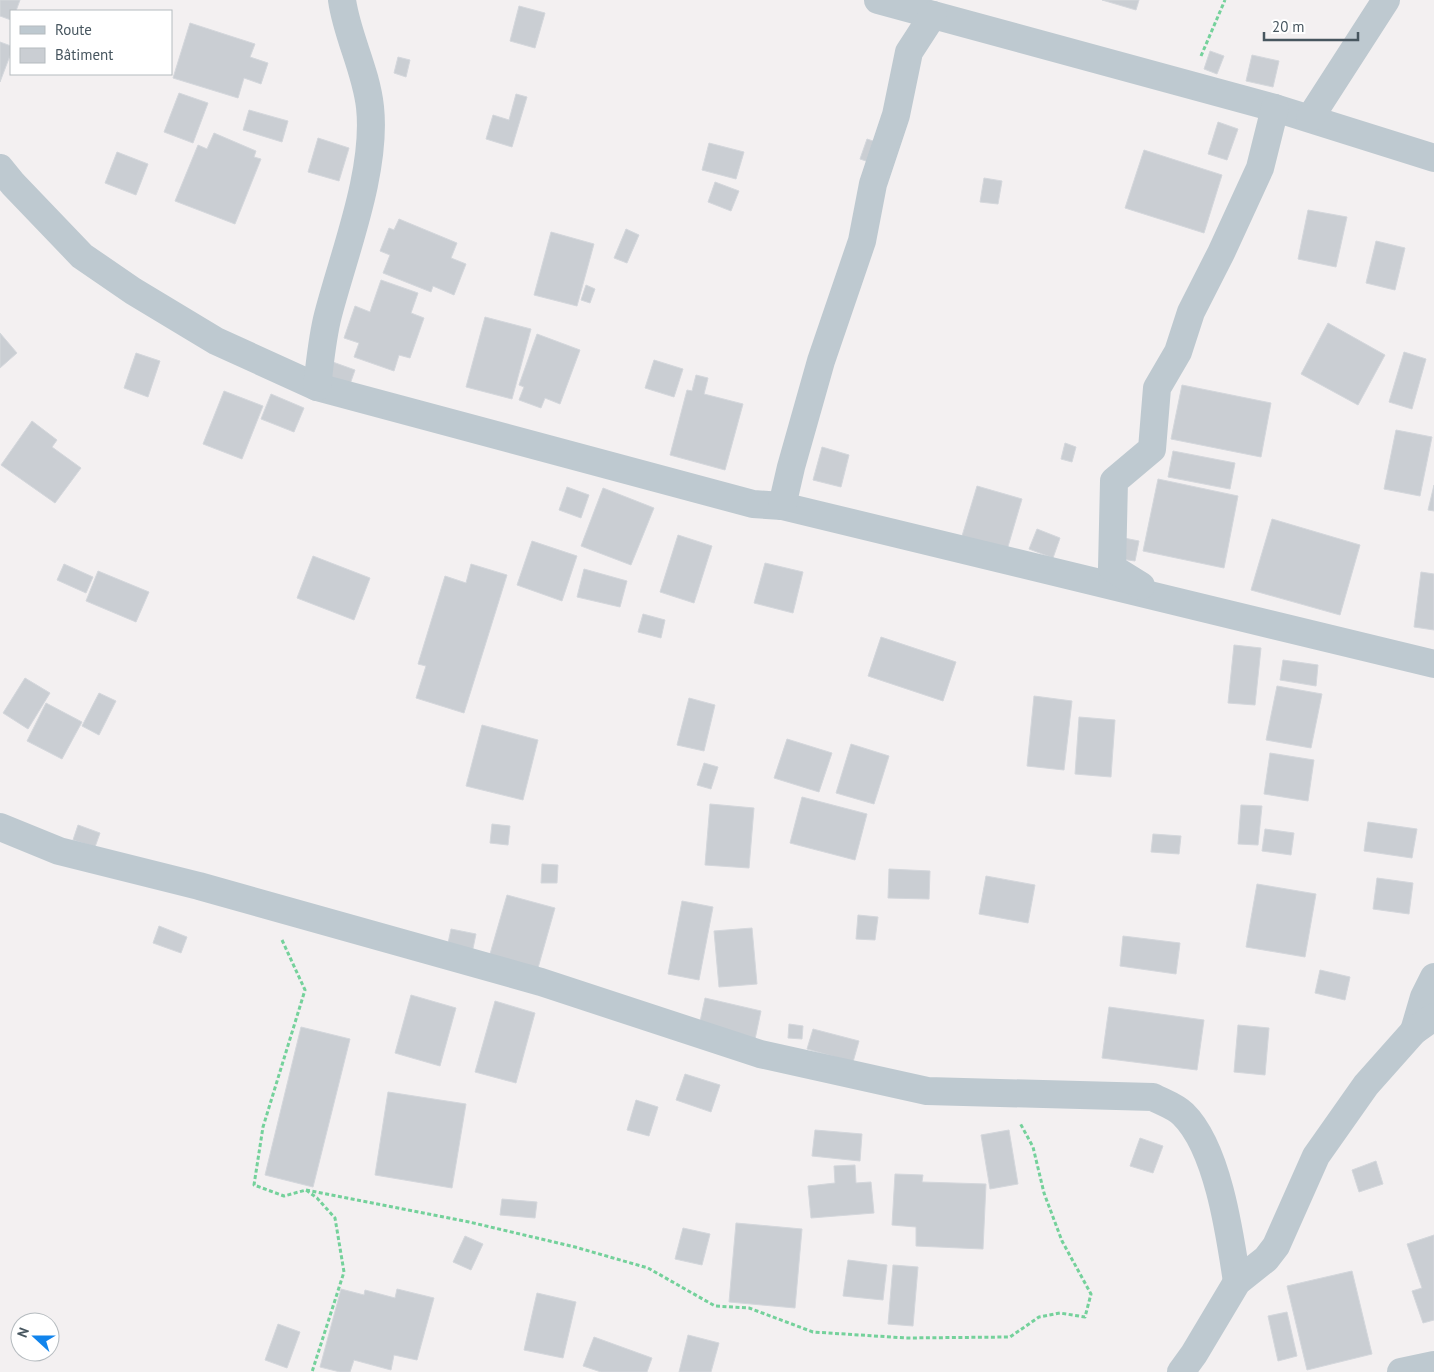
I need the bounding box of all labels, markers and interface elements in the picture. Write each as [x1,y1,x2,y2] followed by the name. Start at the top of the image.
[10,10,172,75] legend
[1264,10,1358,42] scale bar
[1272,17,1305,36] text: 20 m
[55,20,92,39] text: Route
[55,45,113,64] text: Bâtiment
[10,1312,60,1362] north arrow
[13,1325,33,1340] text: N

